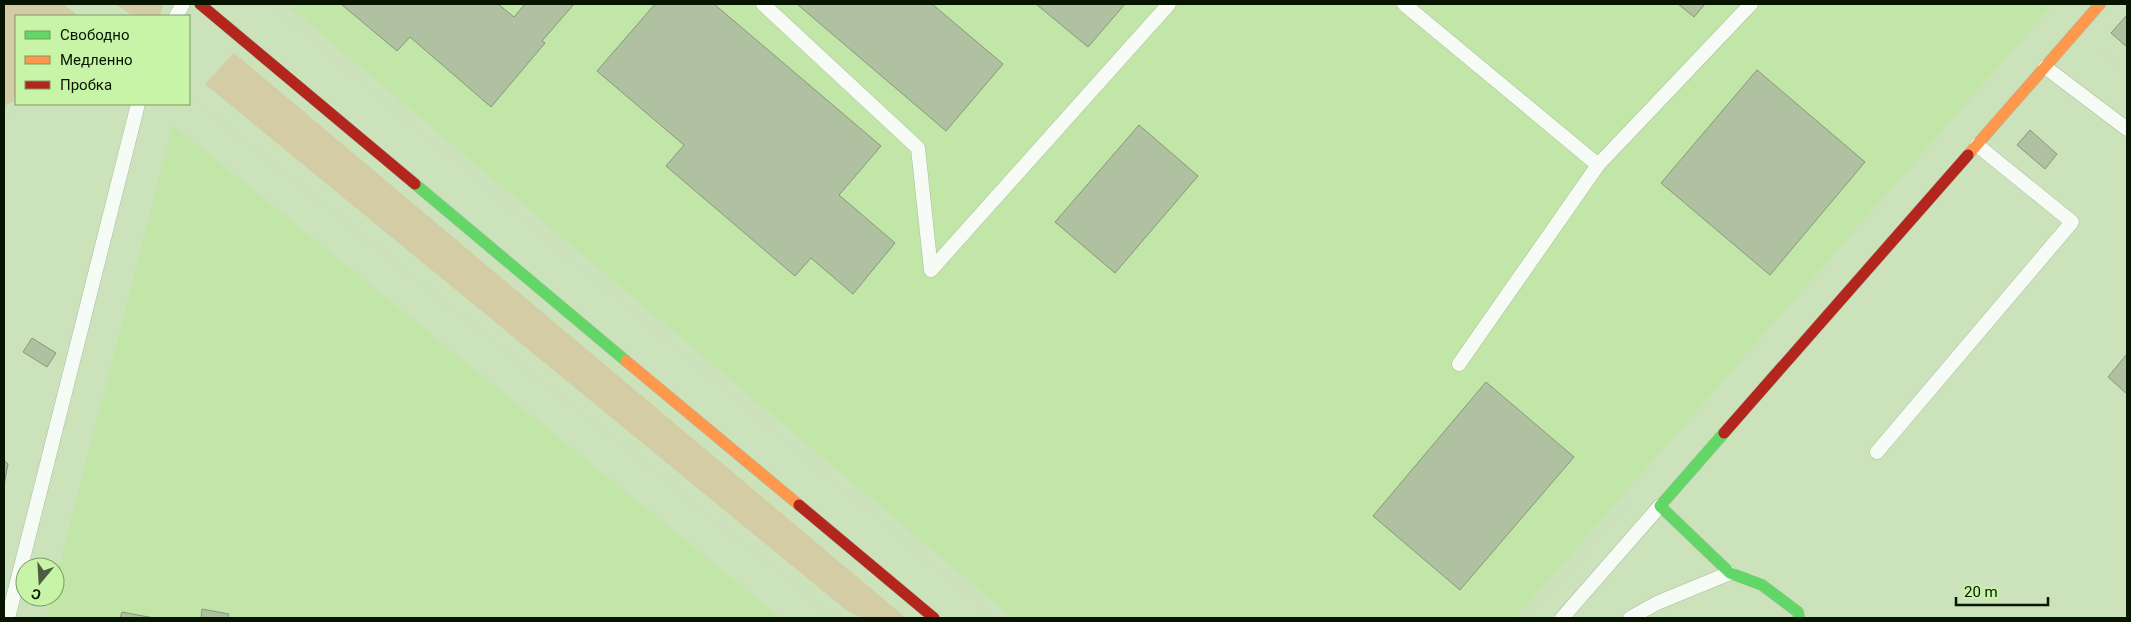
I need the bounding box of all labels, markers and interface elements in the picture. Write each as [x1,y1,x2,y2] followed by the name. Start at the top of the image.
[15,15,190,105] legend
[60,26,129,44] text: Свободно
[60,51,133,69] text: Медленно
[60,76,112,94] text: Пробка
[15,557,65,607] north arrow
[1956,574,2048,606] scale bar
[1964,583,1998,601] text: 20 m
[29,585,43,603] text: С

